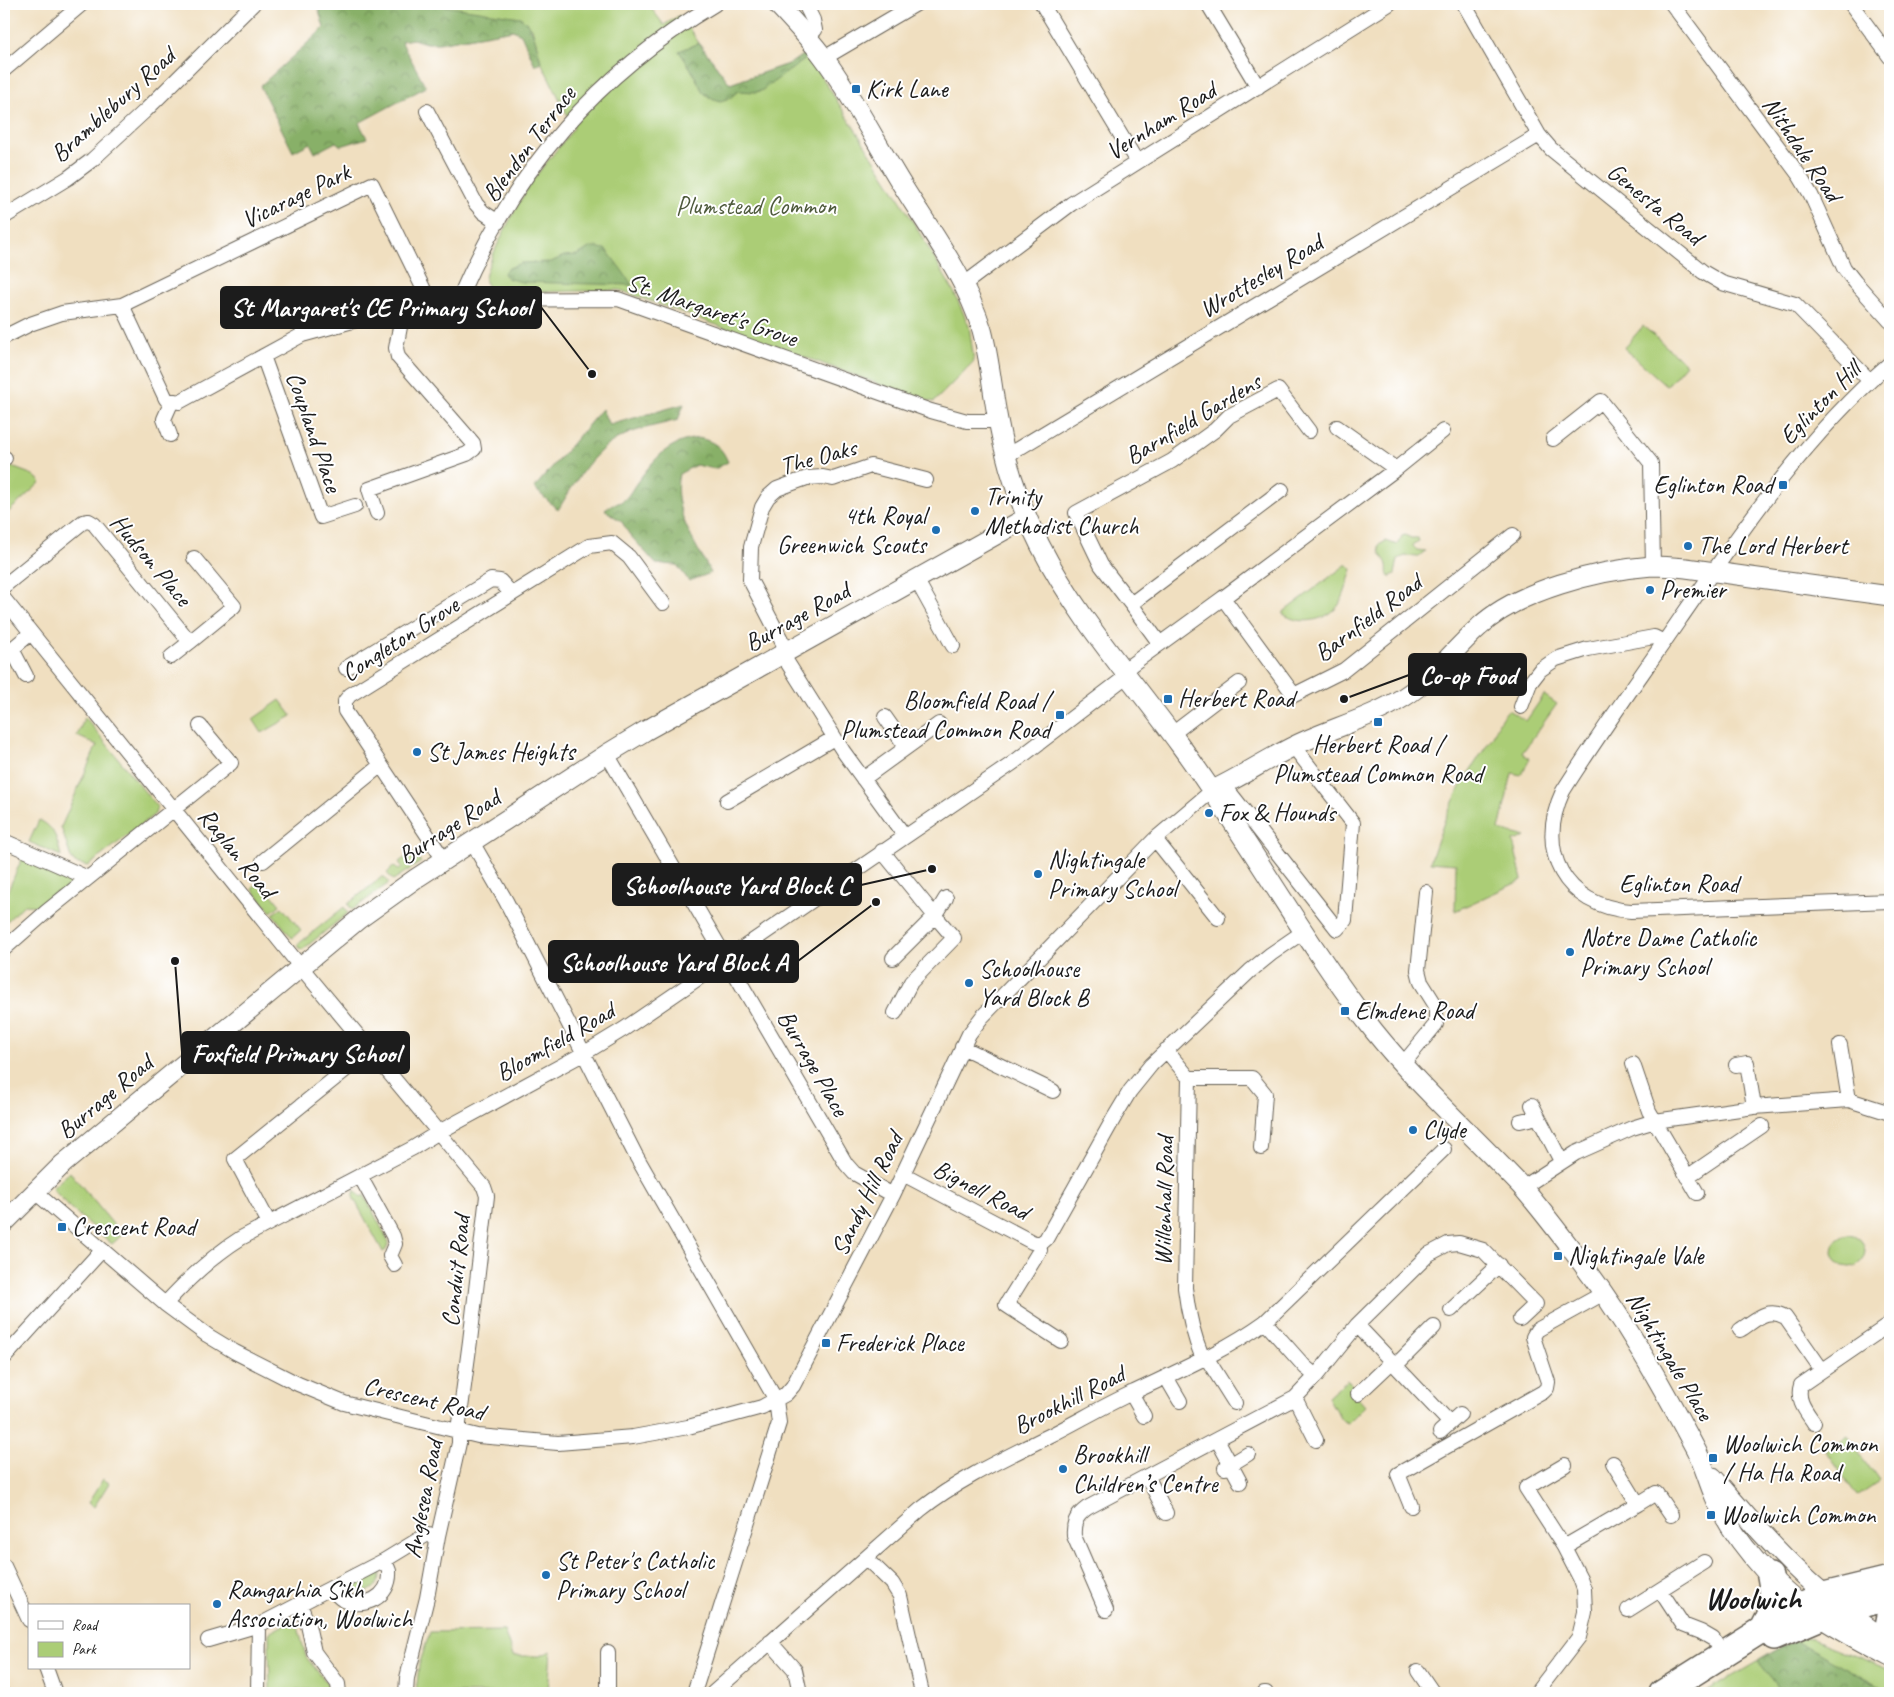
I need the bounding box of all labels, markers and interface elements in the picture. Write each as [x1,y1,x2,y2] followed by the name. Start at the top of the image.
[44,38,185,169] street label: Bramblebury Road
[1100,72,1226,167] street label: Vernham Road
[866,73,949,105] place label: Kirk Lane
[475,78,584,208] street label: Blendon Terrace
[850,83,862,95] marker: Kirk Lane
[1755,90,1851,211] street label: Nithdale Road
[237,155,357,236] street label: Vicarage Park
[1600,155,1713,255] street label: Genesta Road
[676,190,837,222] park label: Plumstead Common
[1194,225,1332,325] street label: Wrottesley Road
[623,266,803,355] street label: St. Margaret's Grove
[221,287,541,328] callout: St Margaret's CE Primary School
[231,291,536,324] text: St Margaret's CE Primary School
[1772,351,1871,451] street label: Eglinton Hill
[1119,365,1269,472] street label: Barnfield Gardens
[279,368,350,498] street label: Coupland Place
[776,431,862,483] street label: The Oaks
[1654,469,1776,501] place label: Eglinton Road
[1777,479,1789,491] marker: Eglinton Road
[985,481,1139,542] place label: Trinity Methodist Church
[777,500,931,561] place label: 4th Royal Greenwich Scouts
[969,505,981,517] marker: Trinity Methodist Church
[103,507,200,614] street label: Hudson Place
[930,524,942,536] marker: 4th Royal Greenwich Scouts
[1698,530,1850,562] place label: The Lord Herbert
[1682,540,1694,552] marker: The Lord Herbert
[1308,565,1432,669] street label: Barnfield Road
[739,573,859,659] street label: Burrage Road
[1660,574,1728,606] place label: Premier
[1644,584,1656,596] marker: Premier
[335,588,466,689] street label: Congleton Grove
[1409,654,1526,695] callout: Co-op Food
[1420,659,1521,692] text: Co-op Food
[1178,683,1298,715] place label: Herbert Road
[841,685,1055,746] place label: Bloomfield Road / Plumstead Common Road
[1162,693,1174,705] marker: Herbert Road
[1054,709,1066,721] marker: Bloomfield Road / Plumstead Common Road
[1372,716,1384,728] marker: Herbert Road / Plumstead Common Road
[1273,729,1486,790] place label: Herbert Road / Plumstead Common Road
[427,736,577,768] place label: St James Heights
[411,746,423,758] marker: St James Heights
[392,780,510,872] street label: Burrage Road
[1219,797,1338,829] place label: Fox & Hounds
[191,801,286,908] street label: Raglan Road
[1203,807,1215,819] marker: Fox & Hounds
[1048,844,1181,905] place label: Nightingale Primary School
[613,864,861,905] callout: Schoolhouse Yard Block C
[1032,868,1044,880] marker: Nightingale Primary School
[1619,868,1742,900] street label: Eglinton Road
[623,869,854,902] text: Schoolhouse Yard Block C
[1580,922,1758,983] place label: Notre Dame Catholic Primary School
[549,941,798,982] callout: Schoolhouse Yard Block A
[560,946,790,979] text: Schoolhouse Yard Block A
[1564,946,1576,958] marker: Notre Dame Catholic Primary School
[979,953,1091,1014] place label: Schoolhouse Yard Block B
[963,977,975,989] marker: Schoolhouse Yard Block B
[490,993,624,1089] street label: Bloomfield Road
[1355,995,1478,1027] place label: Elmdene Road
[770,1004,857,1123] street label: Burrage Place
[1339,1005,1351,1017] marker: Elmdene Road
[182,1032,409,1073] callout: Foxfield Primary School
[192,1037,406,1070] text: Foxfield Primary School
[51,1045,163,1146] street label: Burrage Road
[1423,1114,1468,1146] place label: Clyde
[823,1124,912,1261] street label: Sandy Hill Road
[1407,1124,1419,1136] marker: Clyde
[1147,1132,1181,1266] street label: Willenhall Road
[928,1152,1038,1230] street label: Bignell Road
[434,1210,478,1328] street label: Conduit Road
[72,1211,198,1243] place label: Crescent Road
[56,1221,68,1233] marker: Crescent Road
[1568,1240,1705,1272] place label: Nightingale Vale
[1552,1250,1564,1262] marker: Nightingale Vale
[1619,1286,1722,1428] street label: Nightingale Place
[836,1327,966,1359] place label: Frederick Place
[820,1337,832,1349] marker: Frederick Place
[1008,1357,1133,1442] street label: Brookhill Road
[360,1370,491,1429] street label: Crescent Road
[1723,1428,1878,1489] place label: Woolwich Common / Ha Ha Road
[396,1433,451,1561] street label: Anglesea Road
[1073,1439,1219,1500] place label: Brookhill Children’s Centre
[1707,1452,1719,1464] marker: Woolwich Common / Ha Ha Road
[1057,1463,1069,1475] marker: Brookhill Children’s Centre
[1721,1499,1876,1531] place label: Woolwich Common
[1705,1509,1717,1521] marker: Woolwich Common
[556,1545,715,1606] place label: St Peter's Catholic Primary School
[540,1569,552,1581] marker: St Peter's Catholic Primary School
[227,1574,413,1635] place label: Ramgarhia Sikh Association, Woolwich
[1705,1580,1803,1618] district label: Woolwich
[211,1598,223,1610] marker: Ramgarhia Sikh Association, Woolwich
[28,1604,190,1670] legend
[72,1616,99,1635] text: Road
[72,1640,97,1659] text: Park

